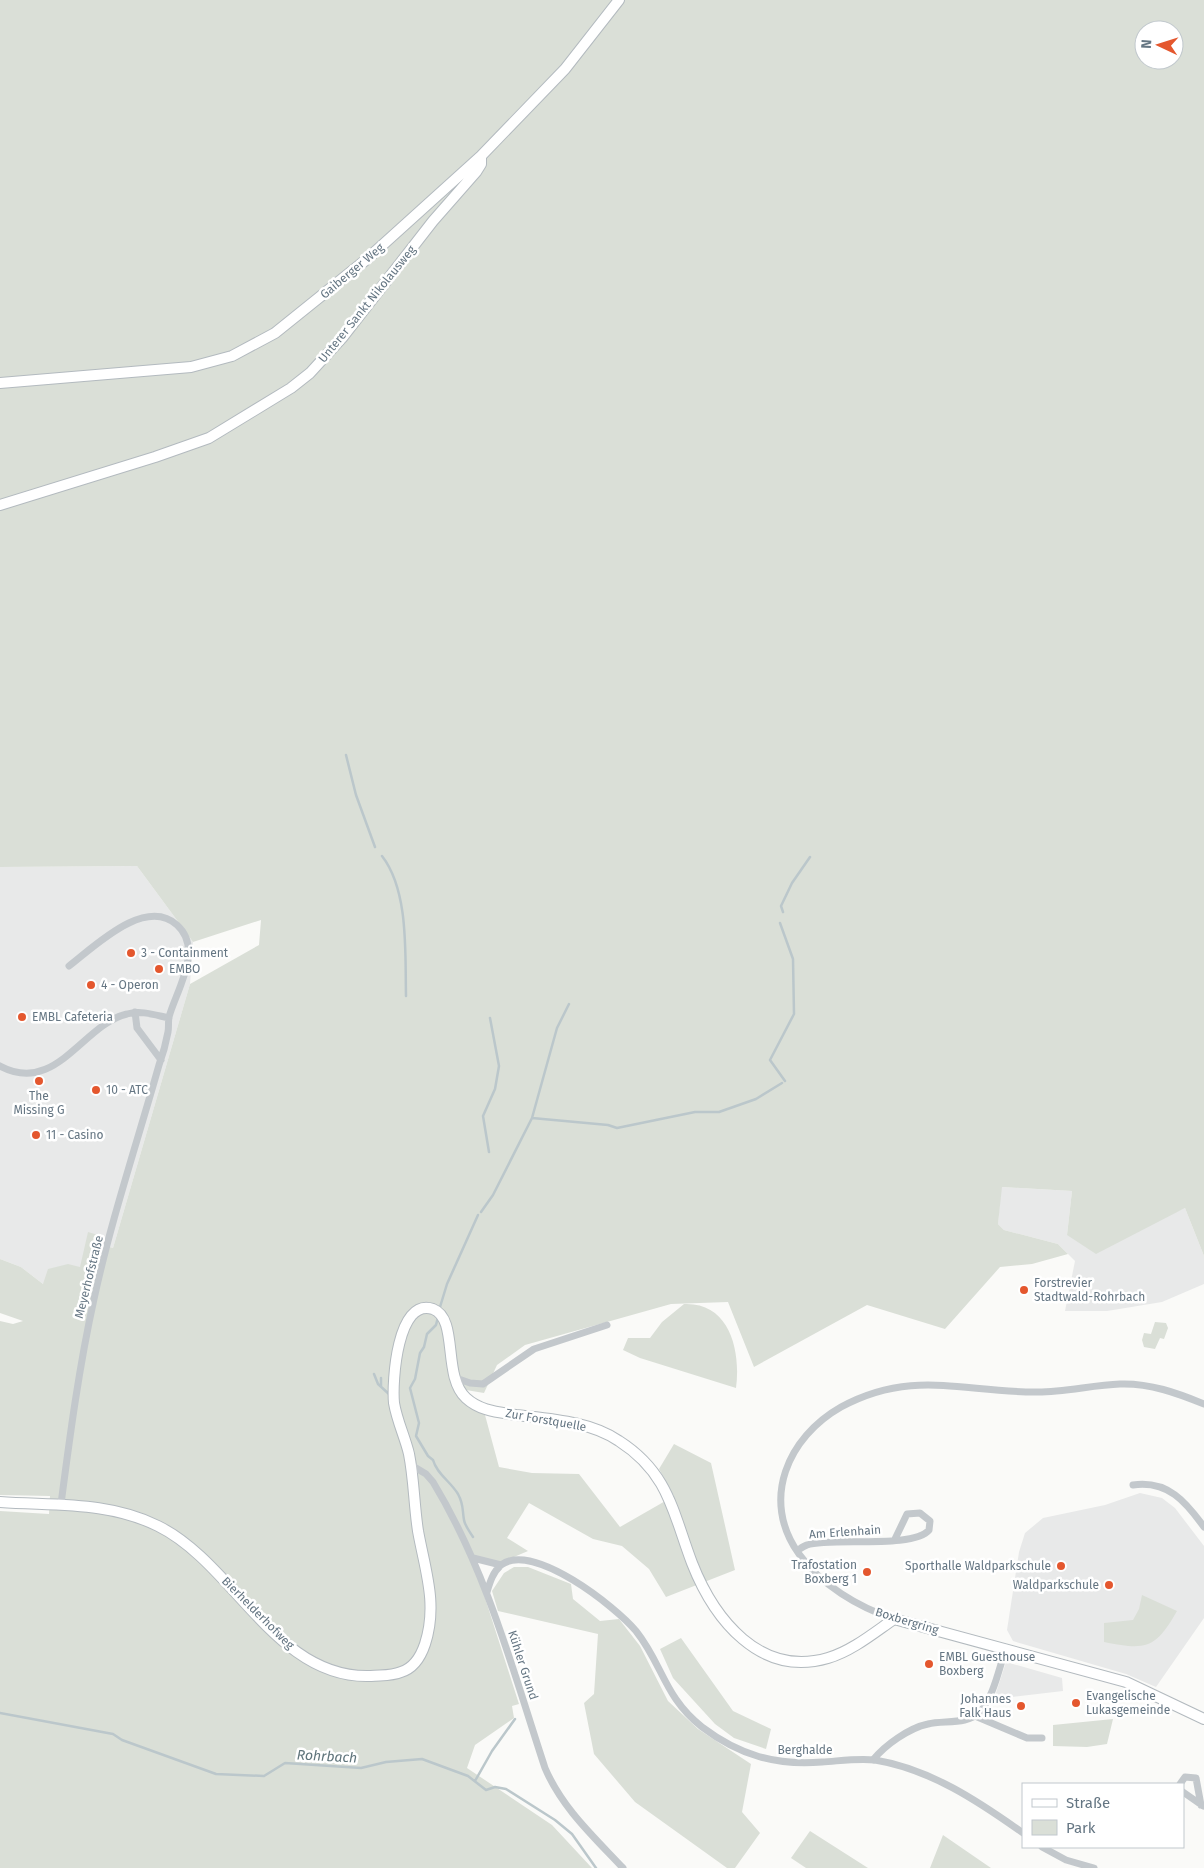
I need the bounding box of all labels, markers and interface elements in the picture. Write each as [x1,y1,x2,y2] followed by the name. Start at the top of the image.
[1134,20,1184,70] north arrow
[1138,39,1155,49] text: N
[317,240,387,302] street label: Gaiberger Weg
[315,242,419,365] street label: Unterer Sankt Nikolausweg
[141,946,229,960] place label: 3 - Containment
[125,947,137,959] marker: 3 - Containment
[169,962,200,976] place label: EMBO
[153,963,165,975] marker: EMBO
[101,978,159,992] place label: 4 - Operon
[85,979,97,991] marker: 4 - Operon
[32,1010,113,1024] place label: EMBL Cafeteria
[16,1011,28,1023] marker: EMBL Cafeteria
[33,1075,45,1087] marker: The Missing G
[106,1083,148,1097] place label: 10 - ATC
[90,1084,102,1096] marker: 10 - ATC
[13,1089,65,1117] place label: The Missing G
[46,1128,103,1142] place label: 11 - Casino
[30,1129,42,1141] marker: 11 - Casino
[72,1234,106,1320] street label: Meyerhofstraße
[1034,1276,1145,1304] place label: Forstrevier Stadtwald-Rohrbach
[1018,1284,1030,1296] marker: Forstrevier Stadtwald-Rohrbach
[505,1406,587,1434] street label: Zur Forstquelle
[808,1522,882,1542] street label: Am Erlenhain
[791,1558,857,1586] place label: Trafostation Boxberg 1
[905,1559,1051,1573] place label: Sporthalle Waldparkschule
[1055,1560,1067,1572] marker: Sporthalle Waldparkschule
[861,1566,873,1578] marker: Trafostation Boxberg 1
[219,1574,298,1653] street label: Bierhelderhofweg
[1013,1578,1099,1592] place label: Waldparkschule
[1103,1579,1115,1591] marker: Waldparkschule
[874,1605,941,1638] street label: Boxbergring
[505,1629,541,1701] street label: Kühler Grund
[939,1650,1035,1678] place label: EMBL Guesthouse Boxberg
[923,1658,935,1670] marker: EMBL Guesthouse Boxberg
[1086,1689,1170,1717] place label: Evangelische Lukasgemeinde
[959,1692,1011,1720] place label: Johannes Falk Haus
[1070,1697,1082,1709] marker: Evangelische Lukasgemeinde
[1015,1700,1027,1712] marker: Johannes Falk Haus
[777,1743,833,1757] street label: Berghalde
[296,1746,358,1767] water label: Rohrbach
[1022,1783,1184,1848] legend
[1066,1794,1110,1812] text: Straße
[1066,1819,1096,1837] text: Park

